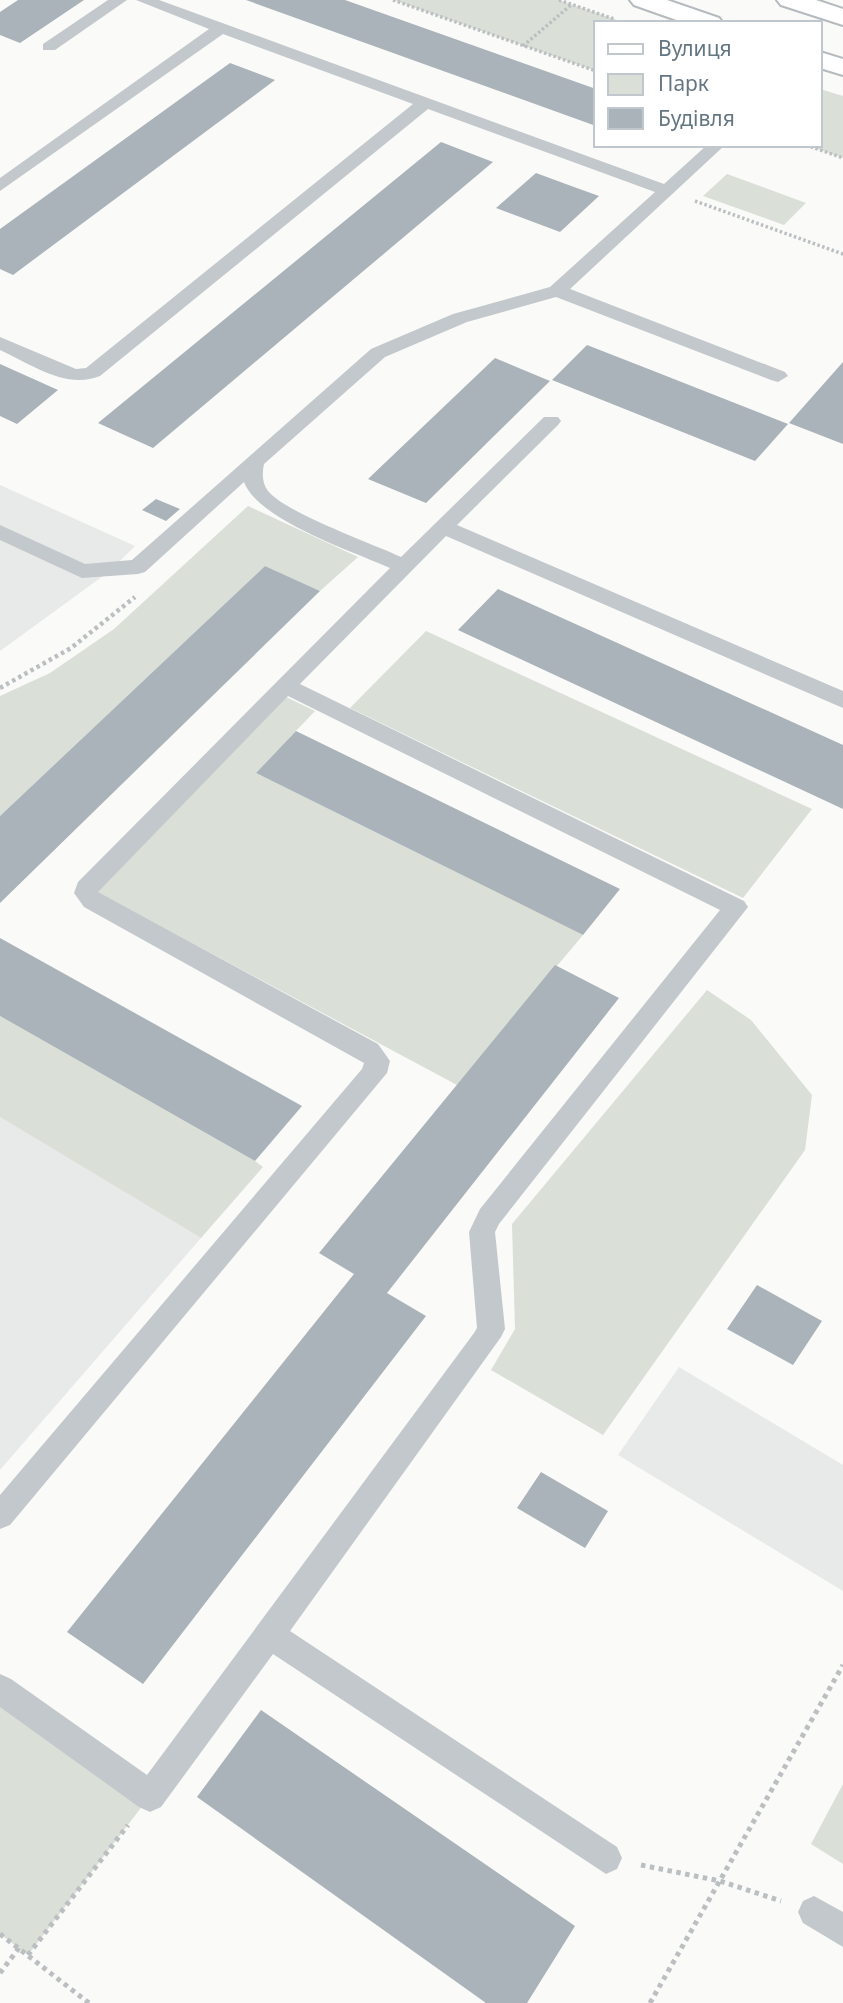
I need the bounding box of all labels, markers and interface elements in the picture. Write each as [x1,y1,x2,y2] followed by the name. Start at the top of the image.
[594,21,822,147] legend
[658,34,732,62] text: Вулиця
[658,69,709,97] text: Парк
[658,104,735,132] text: Будівля

